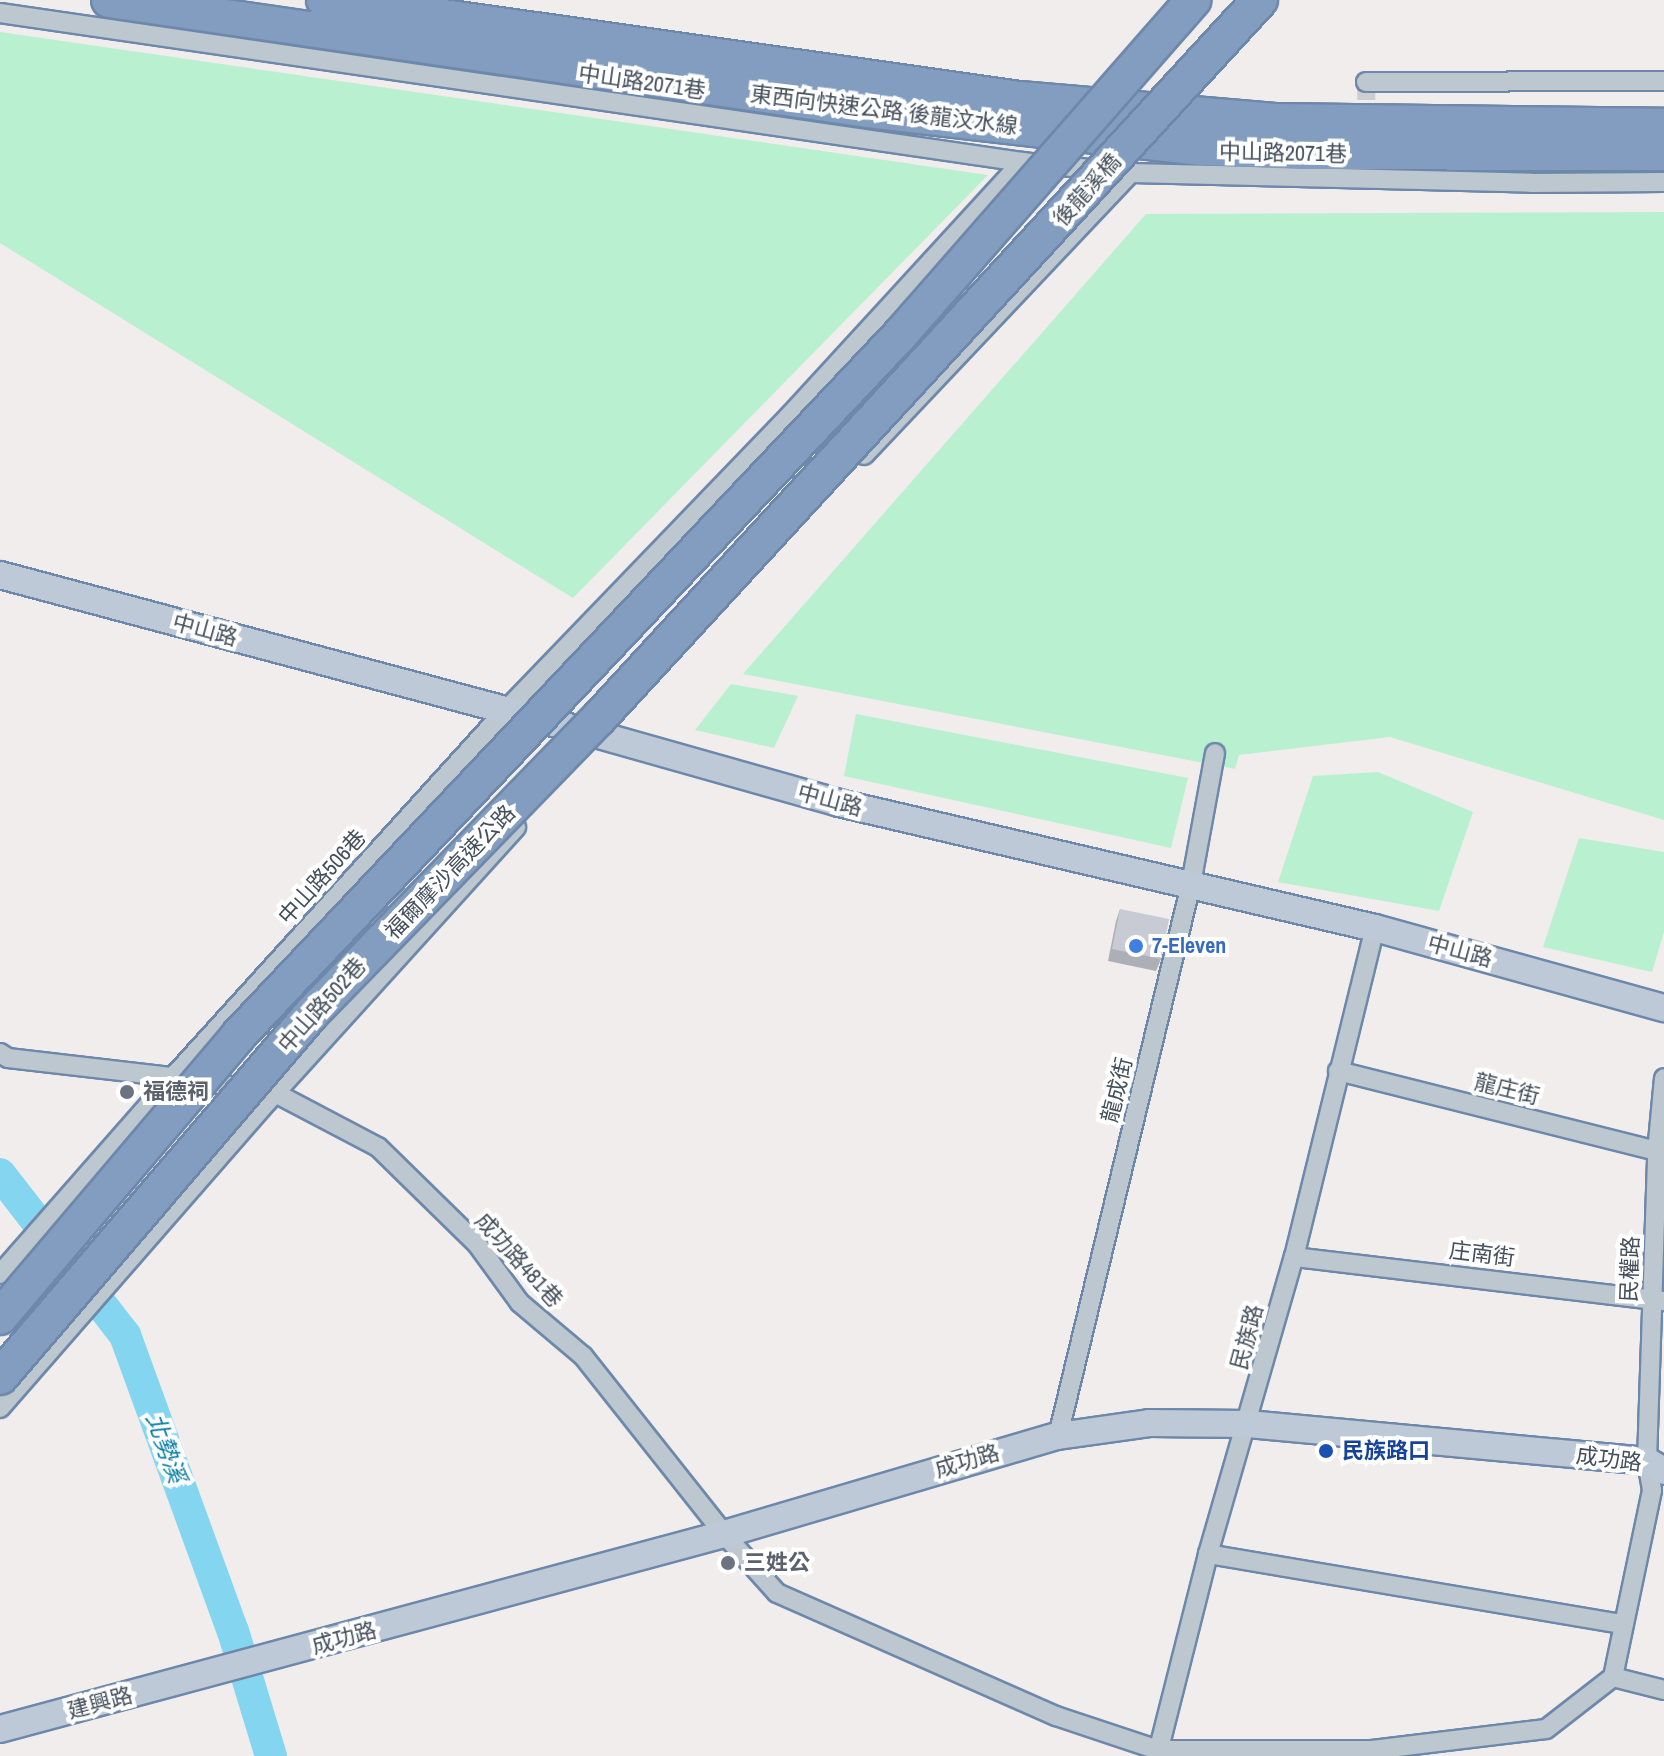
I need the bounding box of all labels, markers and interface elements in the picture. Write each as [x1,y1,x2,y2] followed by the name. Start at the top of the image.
[577,60,707,104] street label: 中山路2071巷
[749,81,1019,139] street label: 東西向快速公路 後龍汶水線
[1219,139,1347,167] street label: 中山路2071巷
[1048,148,1126,232] street label: 後龍溪橋
[170,609,240,651] street label: 中山路
[795,779,865,821] street label: 中山路
[379,800,521,944] street label: 福爾摩沙高速公路
[273,824,371,930] street label: 中山路506巷
[1425,930,1495,972] street label: 中山路
[1152,933,1226,959] place label: 7-Eleven
[1127,937,1145,955] marker: 7-Eleven
[273,952,371,1058] street label: 中山路502巷
[1096,1055,1138,1125] street label: 龍成街
[1472,1068,1542,1110] street label: 龍庄街
[143,1079,209,1105] place label: 福德祠
[118,1083,136,1101] marker: 福德祠
[470,1207,568,1313] street label: 成功路481巷
[1616,1236,1644,1302] street label: 民權路
[1448,1237,1516,1271] street label: 庄南街
[1226,1302,1268,1372] street label: 民族路
[140,1409,192,1487] water label: 北勢溪
[1342,1438,1430,1464] place label: 民族路口
[932,1439,1002,1483] street label: 成功路
[1317,1442,1335,1460] marker: 民族路口
[1575,1442,1643,1476] street label: 成功路
[744,1550,810,1576] place label: 三姓公
[719,1554,737,1572] marker: 三姓公
[309,1617,379,1659] street label: 成功路
[65,1682,135,1724] street label: 建興路

